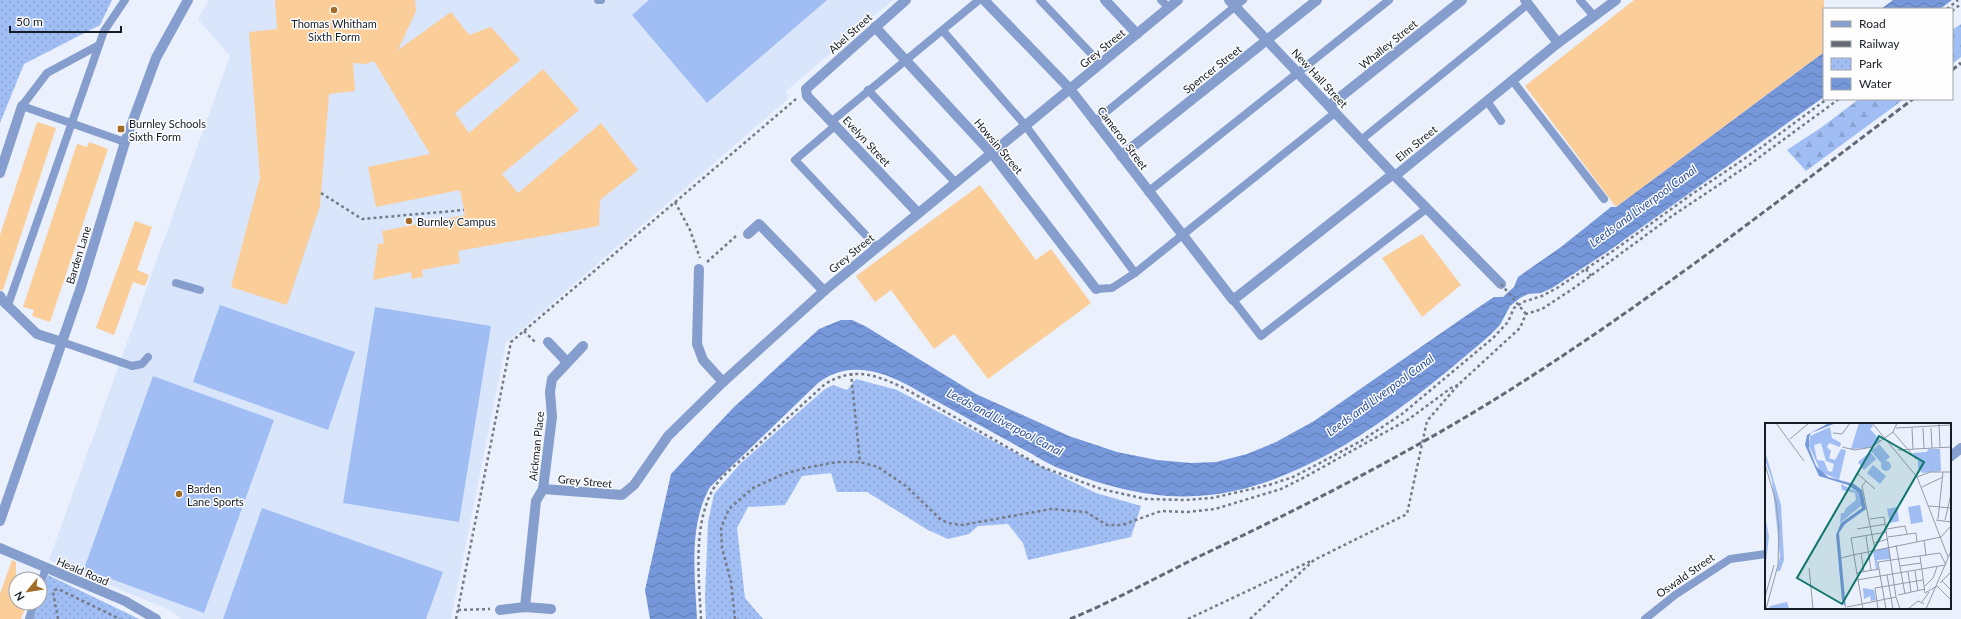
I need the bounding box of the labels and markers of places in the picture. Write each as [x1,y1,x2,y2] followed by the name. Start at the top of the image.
[329,5,339,15] marker: Thomas Whitham Sixth Form
[291,17,377,43] place label: Thomas Whitham Sixth Form
[129,117,206,143] place label: Burnley Schools Sixth Form
[116,124,126,134] marker: Burnley Schools Sixth Form
[417,215,496,228] place label: Burnley Campus
[404,216,414,226] marker: Burnley Campus
[187,482,244,508] place label: Barden Lane Sports
[174,489,184,499] marker: Barden Lane Sports

